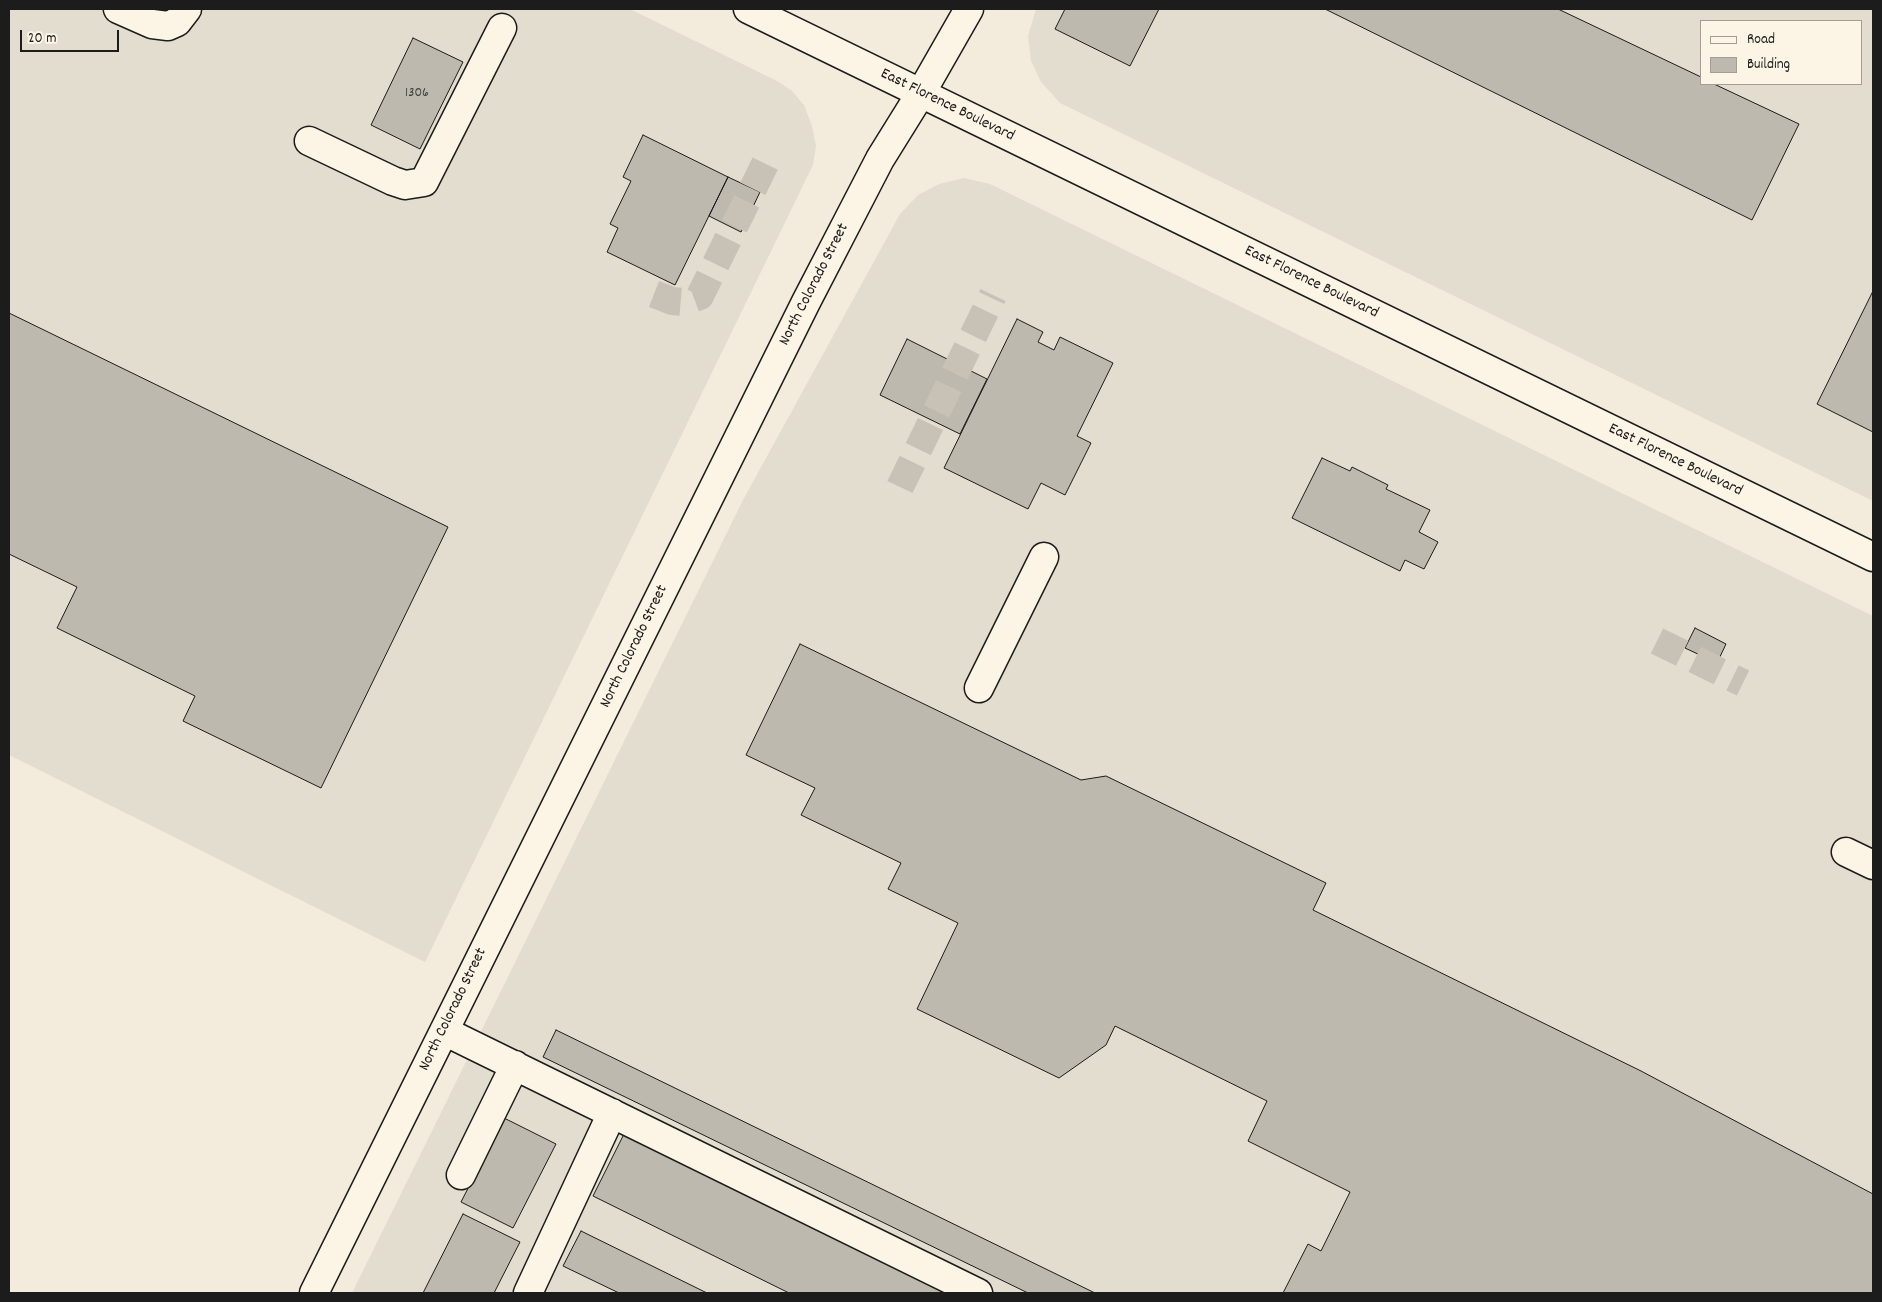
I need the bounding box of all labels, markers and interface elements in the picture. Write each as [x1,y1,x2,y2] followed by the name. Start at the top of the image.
[22,20,121,52] scale bar
[1700,20,1862,85] legend
[28,28,56,50] text: 20 m
[1747,29,1775,51] text: Road
[1747,54,1790,76] text: Building
[877,65,1017,147] street label: East Florence Boulevard
[405,86,429,102] house number: 1306
[776,221,854,349] street label: North Colorado Street
[1241,242,1381,324] street label: East Florence Boulevard
[1605,420,1745,502] street label: East Florence Boulevard
[597,582,673,712] street label: North Colorado Street
[416,945,492,1075] street label: North Colorado Street

